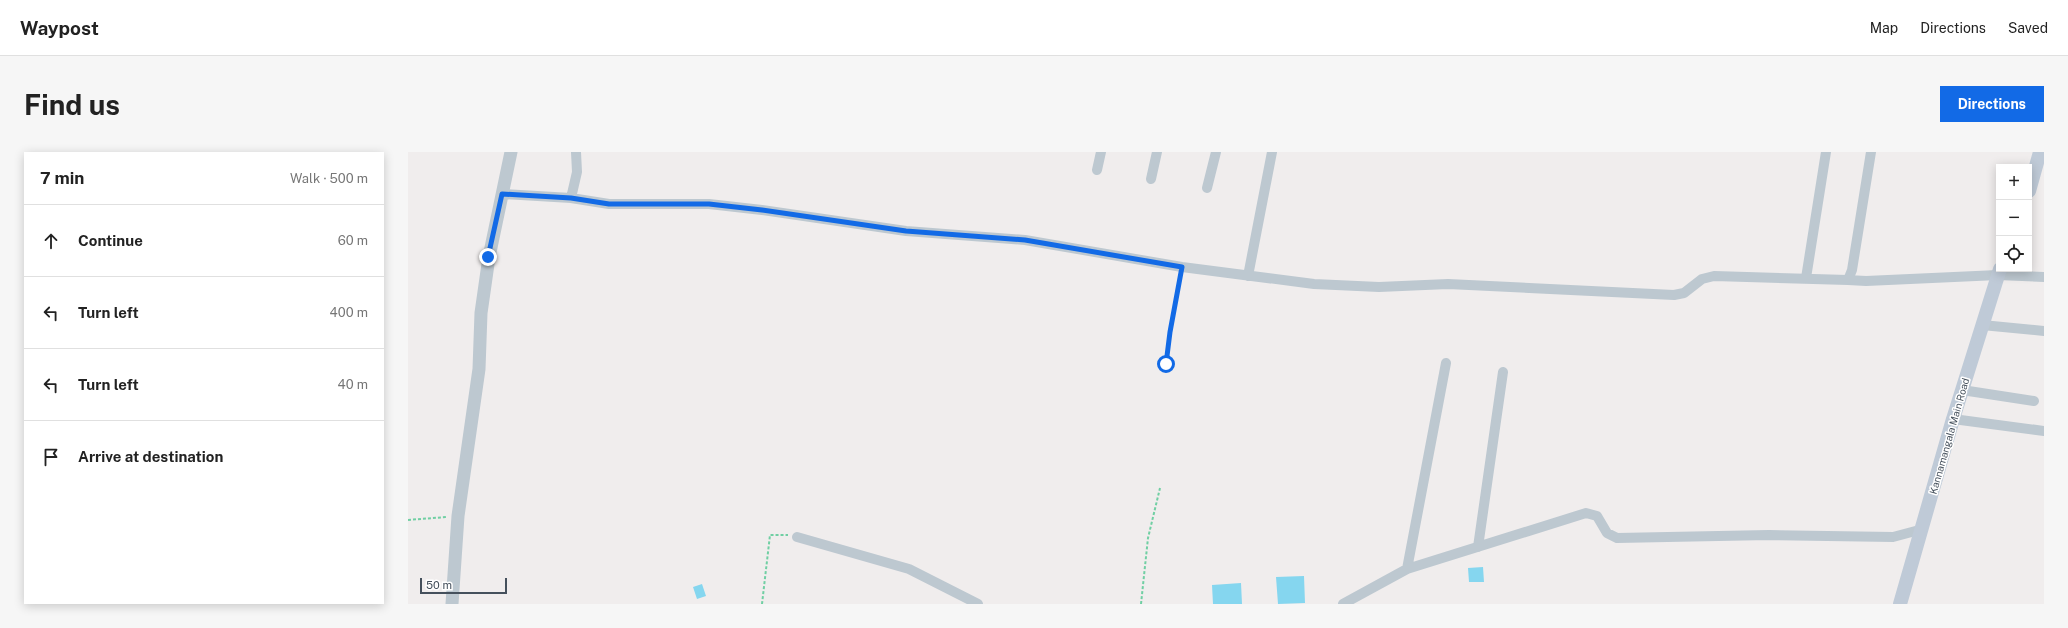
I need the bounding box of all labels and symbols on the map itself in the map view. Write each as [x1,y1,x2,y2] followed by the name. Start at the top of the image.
[479,248,497,266] route end
[1157,355,1175,373] route start
[1927,376,1971,496] street label: Kannamangala Main Road
[420,576,507,595] scale bar

